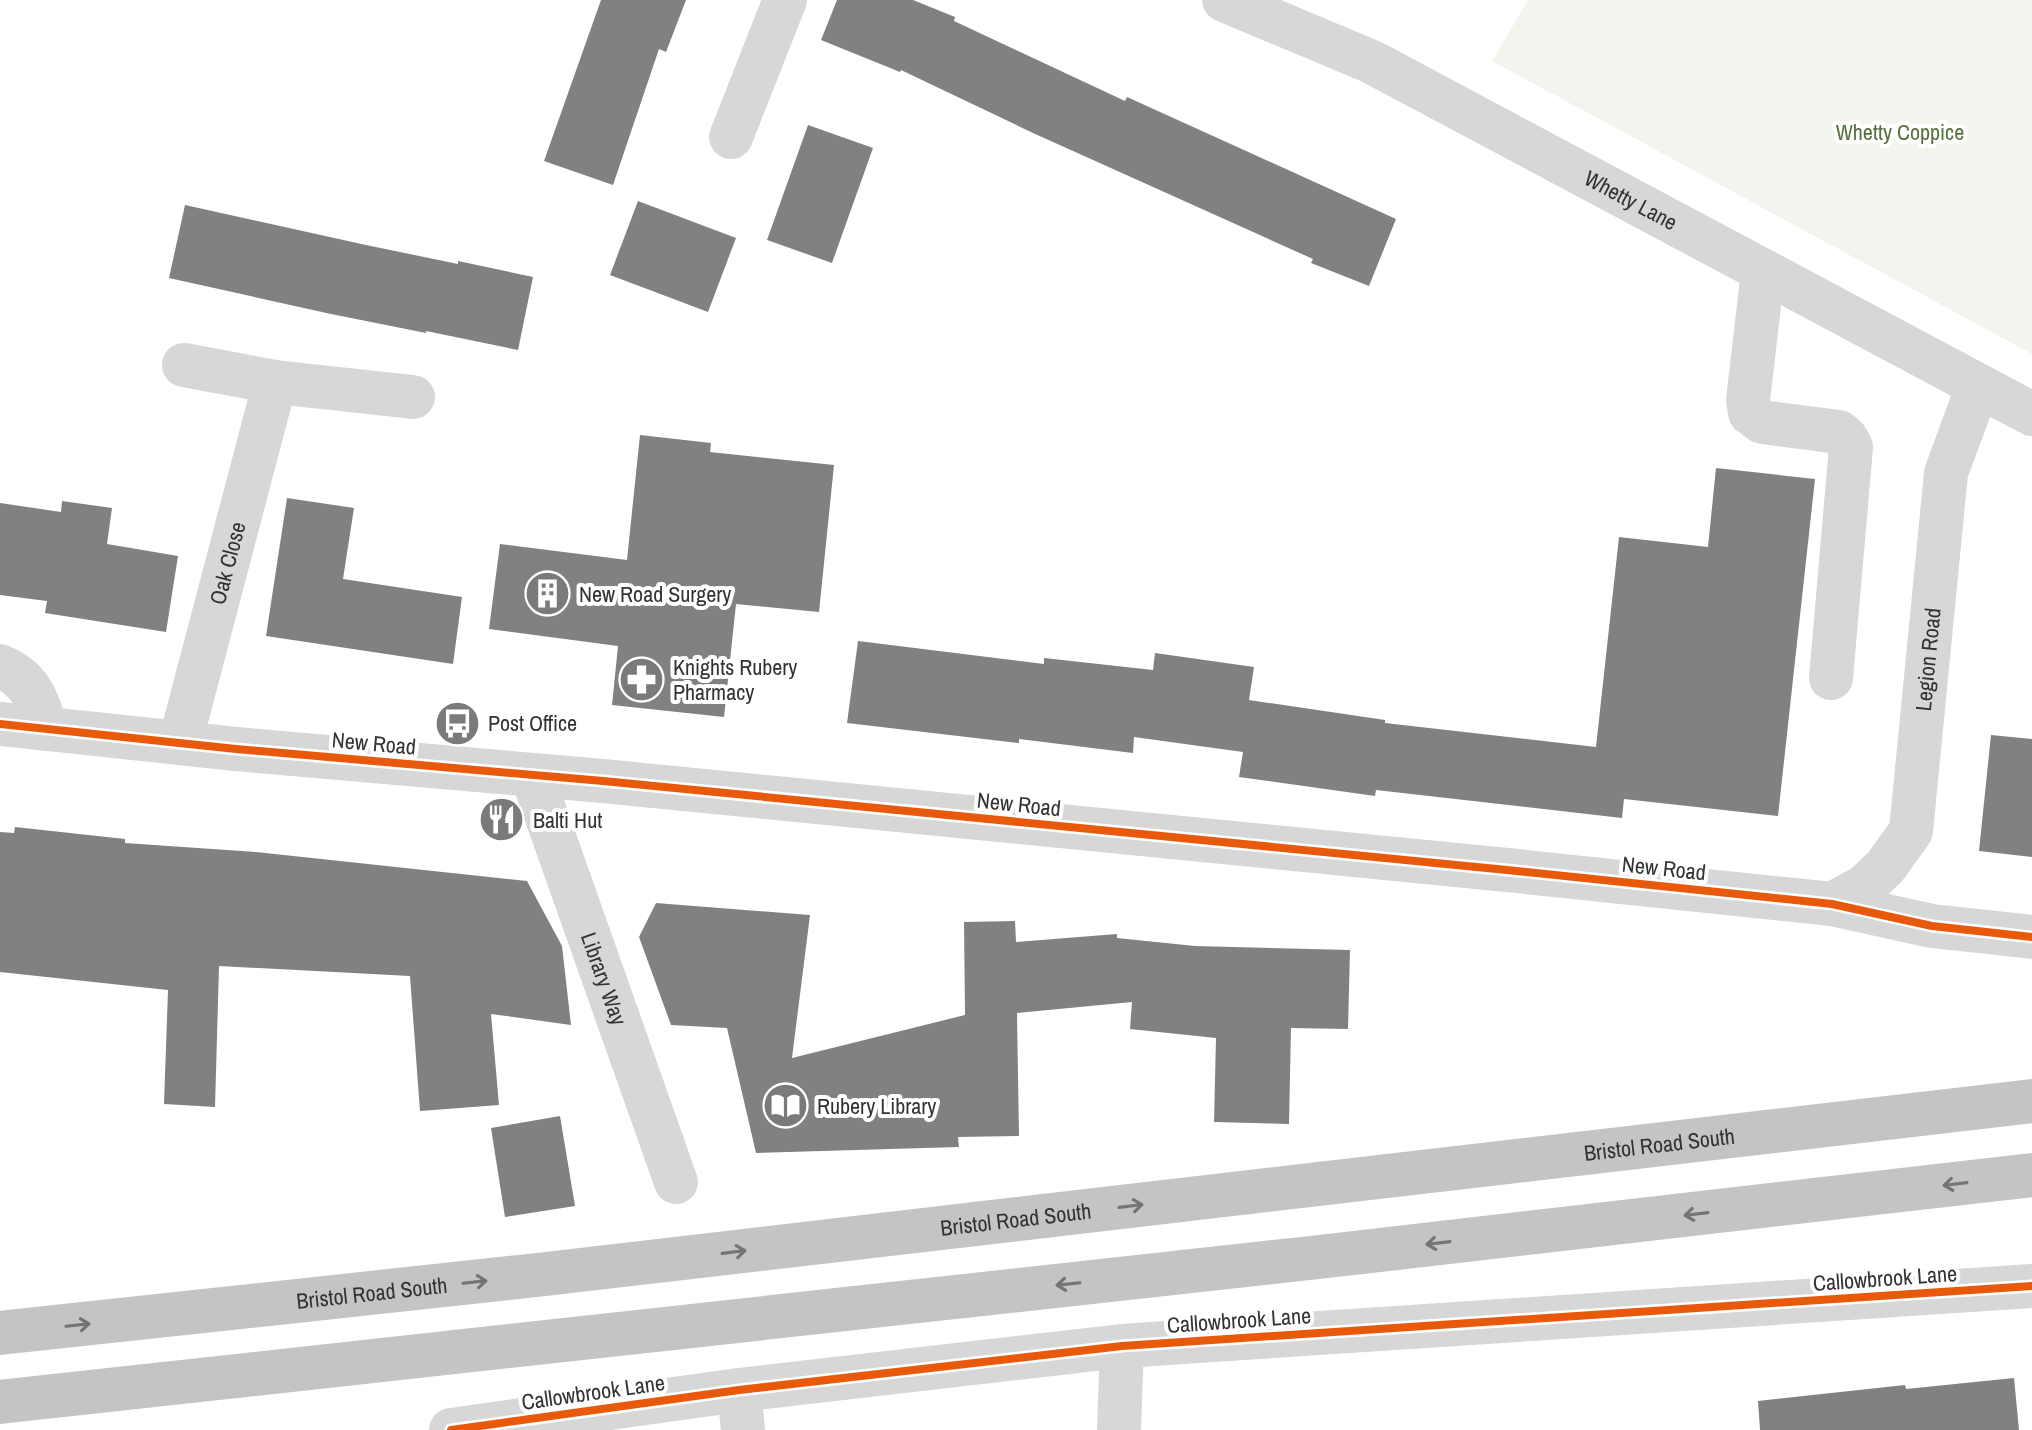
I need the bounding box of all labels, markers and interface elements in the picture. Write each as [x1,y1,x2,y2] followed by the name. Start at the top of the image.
[1836,117,1964,147] park label: Whetty Coppice
[1579,163,1683,237] street label: Whetty Lane
[202,519,253,608] street label: Oak Close
[524,570,572,618] building icon: New Road Surgery
[579,579,731,609] place label: New Road Surgery
[1908,606,1948,712] street label: Legion Road
[673,652,797,707] place label: Knights Rubery Pharmacy
[618,656,666,704] pharmacy icon: Knights Rubery Pharmacy
[433,699,481,747] bus stop icon: Post Office
[488,708,577,738] place label: Post Office
[331,724,417,762] street label: New Road
[976,785,1062,823] street label: New Road
[478,796,526,844] restaurant icon: Balti Hut
[533,805,602,835] place label: Balti Hut
[1621,849,1707,887] street label: New Road
[574,928,634,1029] street label: Library Way
[762,1082,810,1130] library icon: Rubery Library
[817,1091,936,1121] place label: Rubery Library
[1582,1121,1736,1168] street label: Bristol Road South
[1942,1177,1968,1192] one-way arrow
[939,1196,1093,1243] street label: Bristol Road South
[1118,1198,1143,1213] one-way arrow
[1683,1206,1710,1221] one-way arrow
[1425,1236,1452,1251] one-way arrow
[720,1245,746,1260] one-way arrow
[1812,1258,1958,1298] street label: Callowbrook Lane
[295,1270,449,1316] street label: Bristol Road South
[461,1275,488,1290] one-way arrow
[1055,1277,1082,1292] one-way arrow
[1166,1300,1312,1340] street label: Callowbrook Lane
[64,1317,90,1332] one-way arrow
[519,1367,667,1417] street label: Callowbrook Lane

